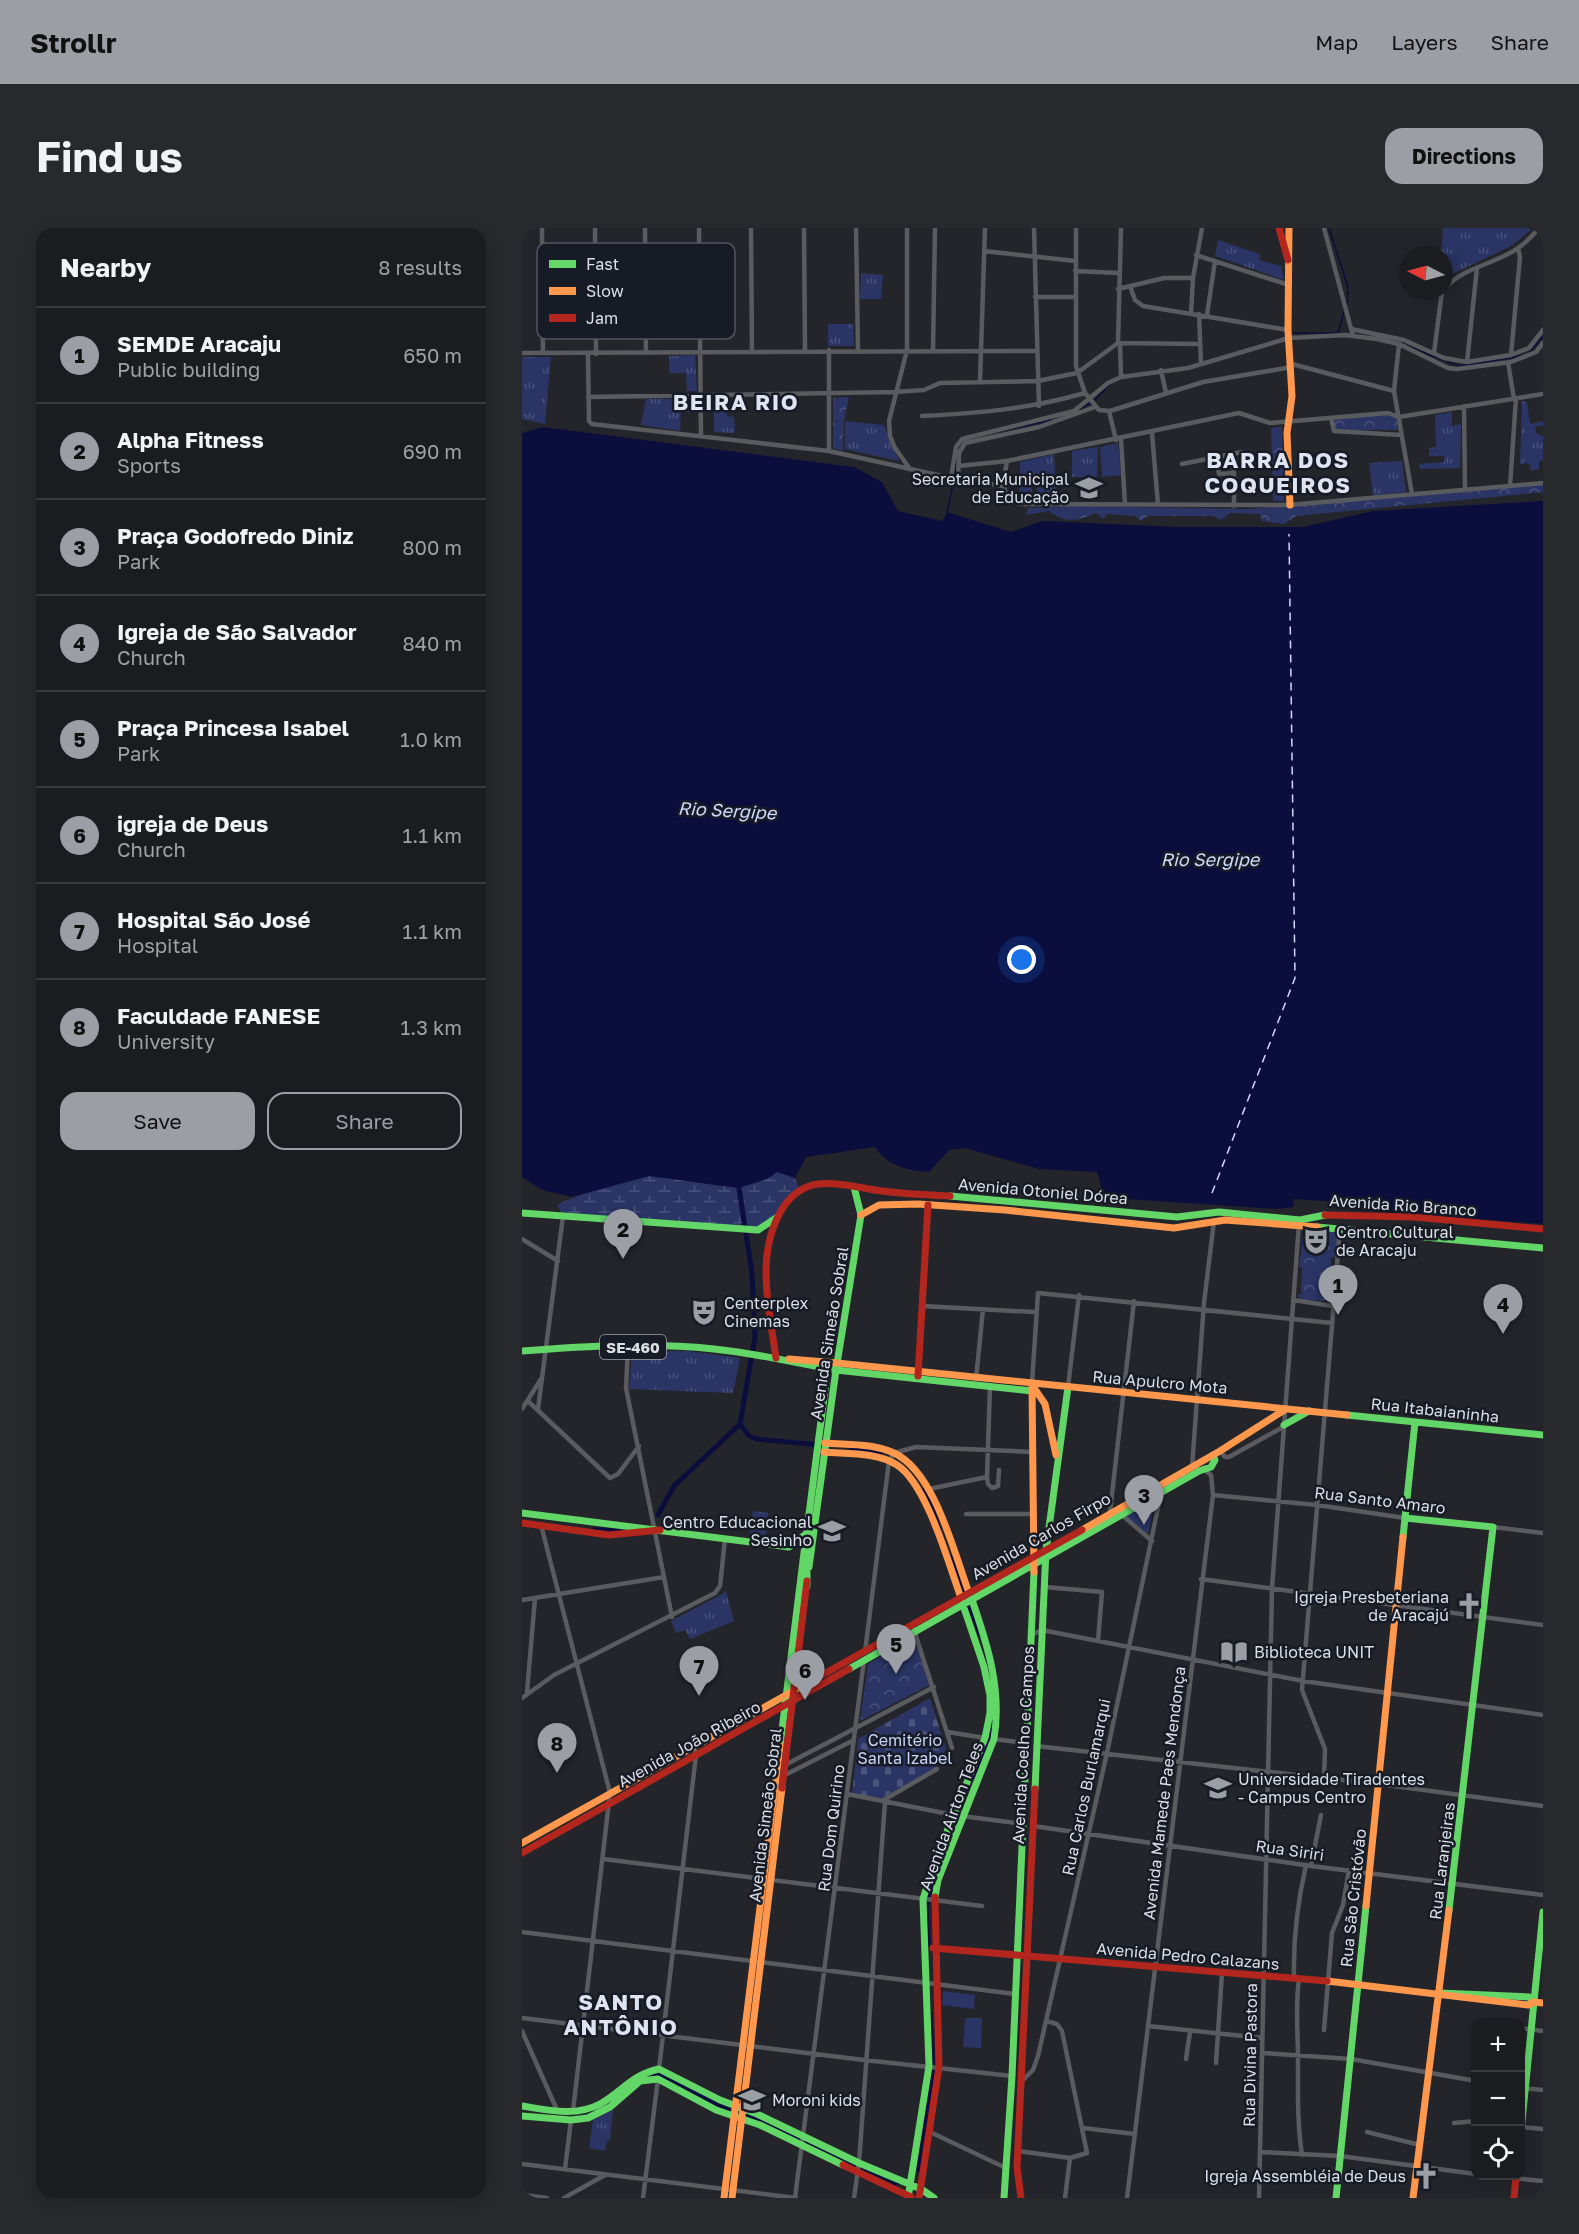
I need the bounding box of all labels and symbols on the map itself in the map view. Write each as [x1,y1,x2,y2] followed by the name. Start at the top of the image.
[537,243,735,339] legend
[1399,246,1453,300] north arrow
[586,254,619,274] text: Fast
[586,281,624,301] text: Slow
[586,308,618,328] text: Jam
[673,388,799,415] district label: BEIRA RIO
[1204,446,1352,498] district label: BARRA DOS COQUEIROS
[912,469,1069,507] place label: Secretaria Municipal de Educação
[1074,473,1104,503] school or university icon: Secretaria Municipal de Educação
[677,796,778,824] water label: Rio Sergipe
[1161,848,1261,870] water label: Rio Sergipe
[1007,945,1036,974] your location
[957,1174,1129,1208] street label: Avenida Otoniel Dórea
[1329,1190,1477,1220] street label: Avenida Rio Branco
[604,1210,642,1259] pin: 2
[1336,1222,1454,1260] place label: Centro Cultural de Aracaju
[1301,1226,1331,1256] theatre icon: Centro Cultural de Aracaju
[805,1245,853,1421] street label: Avenida Simeão Sobral
[1318,1266,1358,1315] pin: 1
[1484,1284,1522,1334] pin: 4
[724,1293,809,1331] place label: Centerplex Cinemas
[689,1297,719,1327] theatre icon: Centerplex Cinemas
[600,1335,666,1359] road number: SE-460
[1092,1366,1228,1398] street label: Rua Apulcro Mota
[1370,1393,1500,1427] street label: Rua Itabaianinha
[1124,1476,1164,1525] pin: 3
[1313,1482,1447,1518] street label: Rua Santo Amaro
[968,1488,1114,1584] street label: Avenida Carlos Firpo
[663,1512,812,1550] place label: Centro Educacional Sesinho
[817,1516,847,1546] school or university icon: Centro Educacional Sesinho
[1294,1587,1449,1625] place label: Igreja Presbeteriana de Aracajú
[1454,1591,1484,1621] church icon: Igreja Presbeteriana de Aracajú
[876,1624,916,1674] pin: 5
[1219,1637,1249,1667] library icon: Biblioteca UNIT
[1254,1642,1374,1662] place label: Biblioteca UNIT
[1008,1645,1038,1845] street label: Avenida Coelho e Campos
[680,1646,718,1696] pin: 7
[786,1650,824,1700] pin: 6
[1139,1665,1189,1921] street label: Avenida Mamede Paes Mendonça
[614,1696,764,1792] street label: Avenida João Ribeiro
[1057,1697,1115,1877] street label: Rua Carlos Burlamarqui
[537,1724,576,1773] pin: 8
[744,1727,786,1903] street label: Avenida Simeão Sobral
[858,1730,952,1768] park label: Cemitério Santa Izabel
[915,1739,987,1893] street label: Avenida Airton Teles
[813,1763,849,1893] street label: Rua Dom Quirino
[1238,1769,1425,1807] place label: Universidade Tiradentes - Campus Centro
[1203,1773,1233,1803] school or university icon: Universidade Tiradentes - Campus Centro
[1425,1801,1459,1921] street label: Rua Laranjeiras
[1336,1828,1370,1968] street label: Rua São Cristóvão
[1255,1835,1325,1865] street label: Rua Siriri
[1096,1938,1280,1974] street label: Avenida Pedro Calazans
[1239,1983,1261,2127] street label: Rua Divina Pastora
[563,1988,679,2040] district label: SANTO ANTÔNIO
[737,2085,767,2115] school or university icon: Moroni kids
[772,2090,861,2110] place label: Moroni kids
[1411,2161,1441,2191] church icon: Igreja Assembléia de Deus
[1204,2166,1406,2186] place label: Igreja Assembléia de Deus

